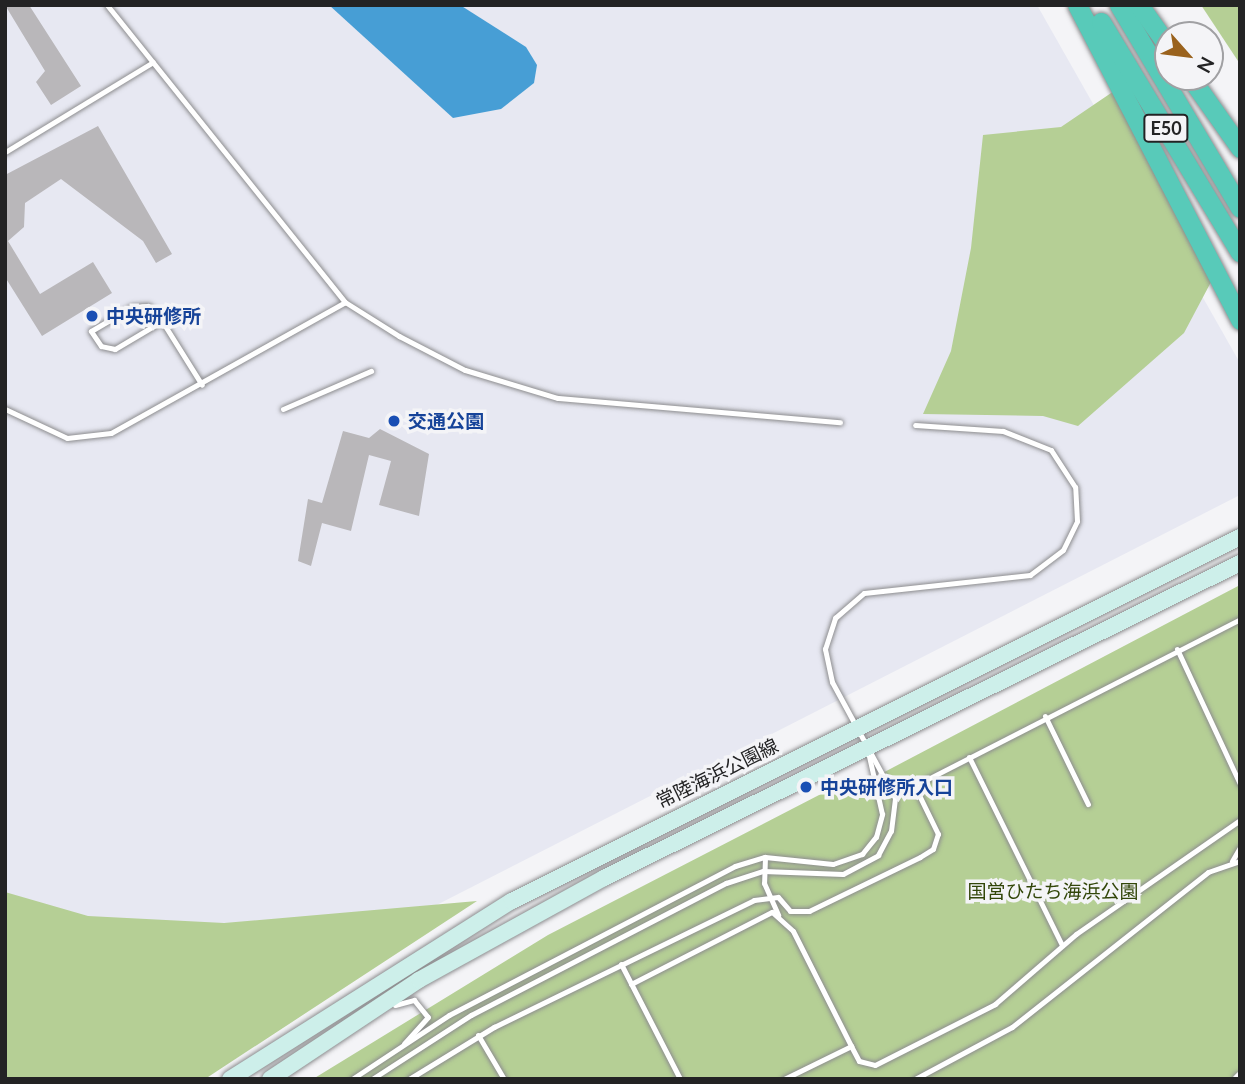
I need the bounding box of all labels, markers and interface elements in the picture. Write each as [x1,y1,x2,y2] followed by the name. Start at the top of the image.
[1154,21,1224,91] north arrow
[1193,53,1220,77] text: N
[1143,113,1189,142] road number: E50
[106,305,201,327] place label: 中央研修所
[84,308,100,324] marker: 中央研修所
[408,410,484,432] place label: 交通公園
[386,413,402,429] marker: 交通公園
[652,734,782,812] street label: 常陸海浜公園線
[820,776,953,798] place label: 中央研修所入口
[798,779,814,795] marker: 中央研修所入口
[968,880,1138,902] park label: 国営ひたち海浜公園

